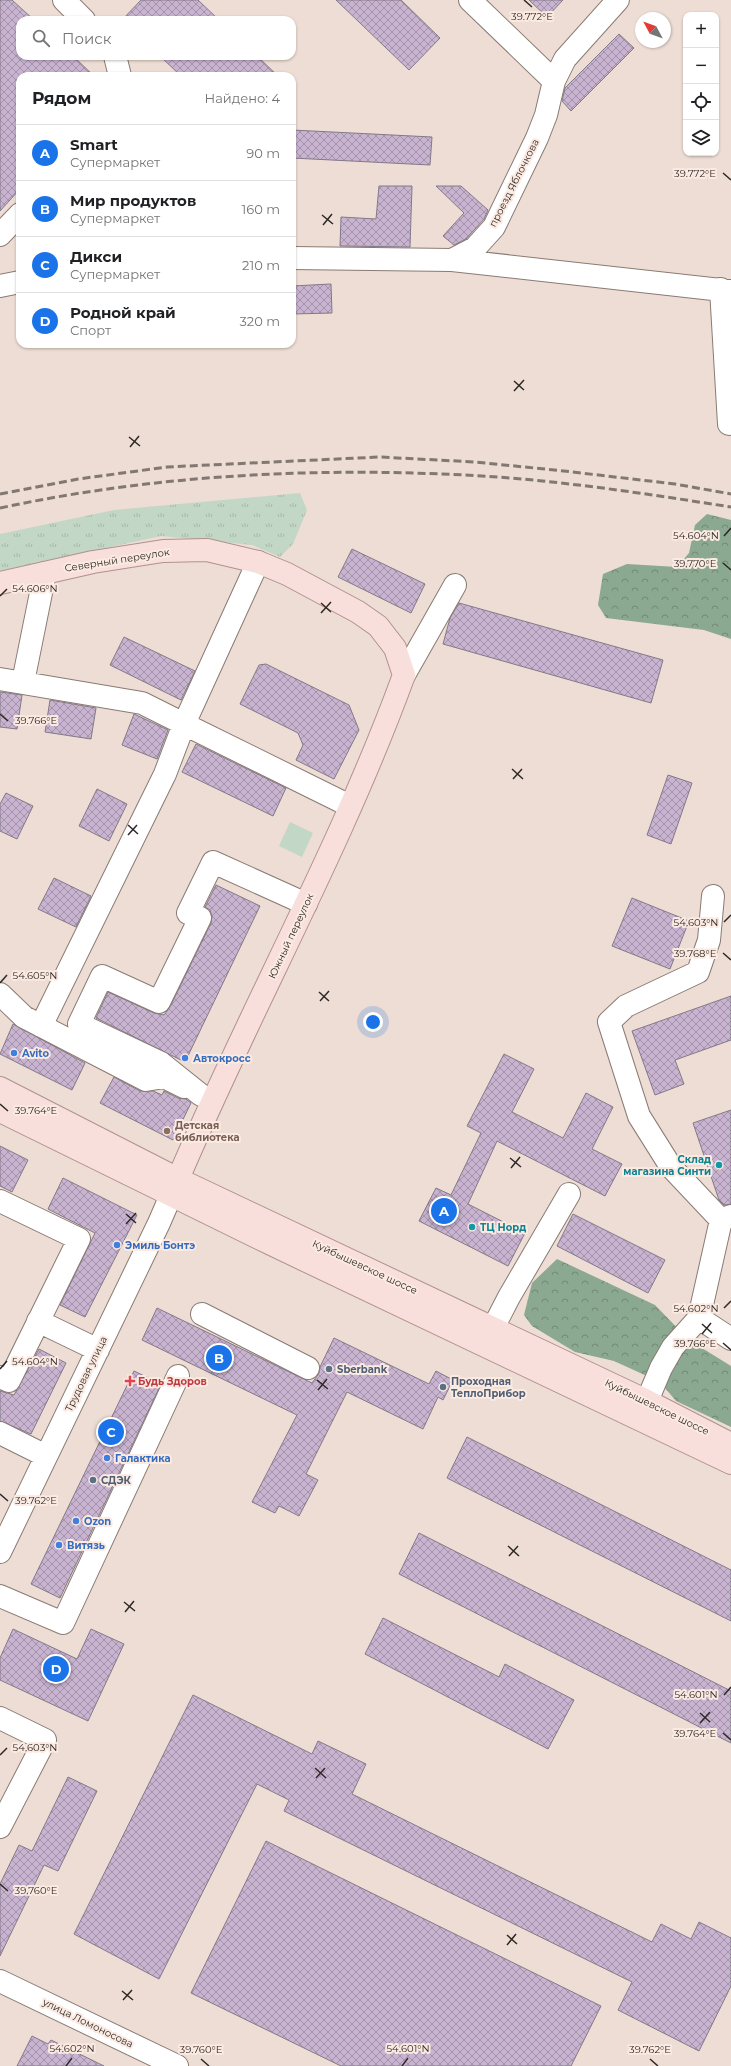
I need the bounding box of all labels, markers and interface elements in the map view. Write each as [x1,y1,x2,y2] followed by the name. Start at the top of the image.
[511,10,553,23] text: 39.772°E
[635,12,671,48] north arrow
[683,12,719,156] map controls
[683,12,719,48] button: +
[16,16,296,60] search box
[30,27,52,49] icon: search
[62,29,111,48] text: Поиск
[683,48,719,84] button: −
[683,84,719,120] button: locate
[32,88,91,108] text: Рядом
[205,90,280,106] text: Найдено: 4
[683,120,719,156] button: layers
[70,135,118,154] text: Smart
[486,137,542,229] street label: проезд Яблочкова
[40,145,50,161] text: A
[246,145,280,161] text: 90 m
[70,154,160,170] text: Супермаркет
[674,167,716,180] text: 39.772°E
[70,191,196,210] text: Мир продуктов
[40,201,50,217] text: B
[242,201,280,217] text: 160 m
[70,210,160,226] text: Супермаркет
[70,247,122,266] text: Дикси
[40,257,50,273] text: C
[242,257,280,273] text: 210 m
[70,266,160,282] text: Супермаркет
[70,303,176,322] text: Родной край
[40,313,50,329] text: D
[240,313,280,329] text: 320 m
[70,322,111,338] text: Спорт
[673,529,719,542] text: 54.604°N
[64,545,171,575] street label: Северный переулок
[674,557,717,570] text: 39.770°E
[12,582,58,595] text: 54.606°N
[15,714,57,727] text: 39.766°E
[265,891,317,981] street label: Южный переулок
[674,916,718,929] text: 54.603°N
[674,947,717,960] text: 39.768°E
[12,969,58,982] text: 54.605°N
[363,1012,383,1032] your location
[21,1047,50,1060] place label: Avito
[9,1048,19,1058] marker: Avito
[193,1052,251,1065] place label: Автокросс
[180,1053,190,1063] marker: Автокросс
[15,1104,58,1117] text: 39.764°E
[175,1119,240,1144] place label: Детская библиотека
[162,1126,172,1136] marker: Детская библиотека
[623,1153,711,1178] place label: Склад магазина Синти
[714,1160,724,1170] marker: Склад магазина Синти
[431,1196,457,1226] pin: A
[480,1221,526,1234] place label: ТЦ Норд
[467,1222,477,1232] marker: ТЦ Норд
[310,1237,420,1297] street label: Куйбышевское шоссе
[125,1239,195,1252] place label: Эмиль Бонтэ
[112,1240,122,1250] marker: Эмиль Бонтэ
[673,1302,719,1315] text: 54.602°N
[62,1334,110,1414] street label: Трудовая улица
[674,1337,716,1350] text: 39.766°E
[206,1343,232,1373] pin: B
[12,1355,58,1368] text: 54.604°N
[337,1363,388,1376] place label: Sberbank
[324,1364,334,1374] marker: Sberbank
[138,1375,207,1388] place label: Будь Здоров
[451,1375,526,1400] place label: Проходная ТеплоПрибор
[125,1376,135,1386] marker: Будь Здоров
[603,1376,711,1438] street label: Куйбышевское шоссе
[438,1382,448,1392] marker: Проходная ТеплоПрибор
[98,1417,124,1447] pin: C
[115,1452,171,1465] place label: Галактика
[102,1453,112,1463] marker: Галактика
[101,1474,132,1487] place label: СДЭК
[88,1475,98,1485] marker: СДЭК
[15,1494,57,1507] text: 39.762°E
[84,1515,111,1528] place label: Ozon
[71,1516,81,1526] marker: Ozon
[67,1539,105,1552] place label: Витязь
[54,1540,64,1550] marker: Витязь
[43,1654,69,1684] pin: D
[674,1688,718,1701] text: 54.601°N
[674,1727,717,1740] text: 39.764°E
[13,1741,57,1754] text: 54.603°N
[15,1884,58,1897] text: 39.760°E
[40,1995,135,2051] street label: улица Ломоносова
[49,2042,95,2055] text: 54.602°N
[386,2042,430,2055] text: 54.601°N
[180,2043,223,2056] text: 39.760°E
[629,2043,671,2056] text: 39.762°E

